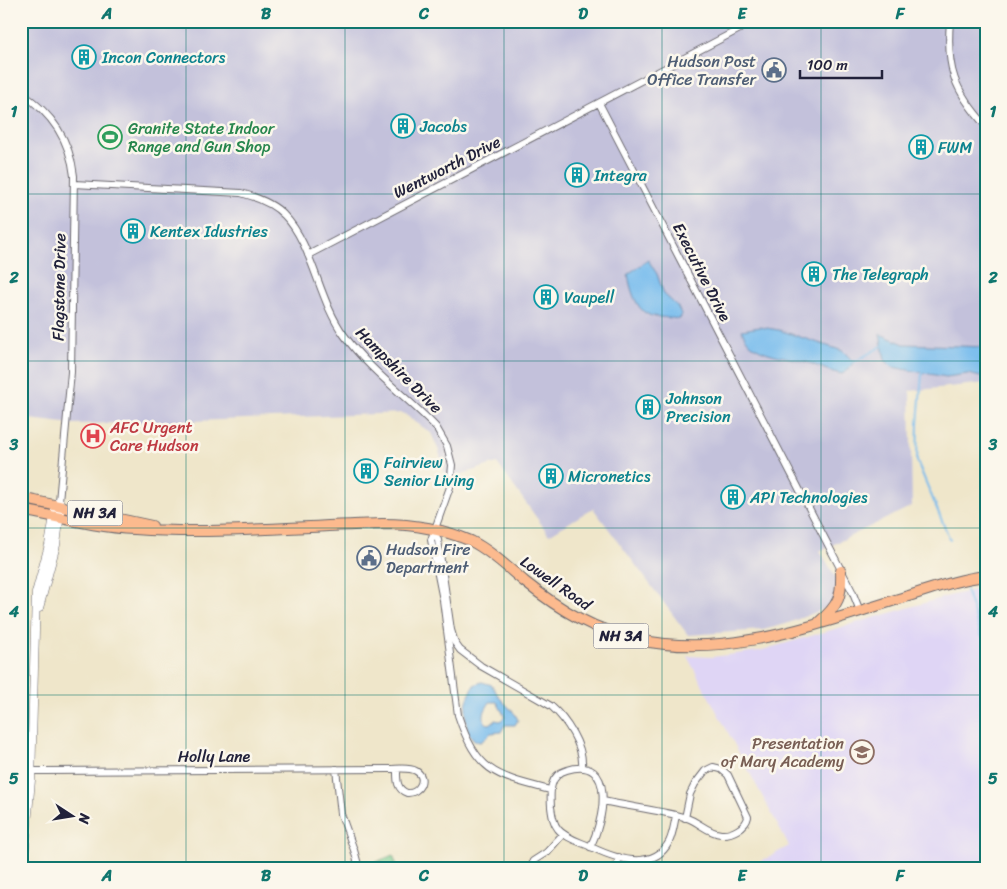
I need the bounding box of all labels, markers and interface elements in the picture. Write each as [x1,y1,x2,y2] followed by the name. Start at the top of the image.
[101,0,112,28] text: A
[261,0,272,28] text: B
[418,0,430,28] text: C
[578,0,588,28] text: D
[738,0,748,28] text: E
[895,0,906,28] text: F
[101,43,226,72] place label: Incon Connectors
[71,44,97,70] building icon: Incon Connectors
[647,47,757,94] place label: Hudson Post Office Transfer
[800,48,882,80] scale bar
[807,52,848,78] text: 100 m
[761,57,787,83] public building icon: Hudson Post Office Transfer
[11,97,18,126] text: 1
[990,97,997,126] text: 1
[419,112,467,141] place label: Jacobs
[390,113,416,139] building icon: Jacobs
[128,114,276,161] place label: Granite State Indoor Range and Gun Shop
[97,124,123,150] sports icon: Granite State Indoor Range and Gun Shop
[388,127,506,207] street label: Wentworth Drive
[938,133,972,162] place label: FWM
[908,134,934,160] building icon: FWM
[593,161,648,190] place label: Integra
[564,162,590,188] building icon: Integra
[150,217,268,246] place label: Kentex Idustries
[665,217,740,327] street label: Executive Drive
[120,218,146,244] building icon: Kentex Idustries
[44,233,74,341] street label: Flagstone Drive
[832,260,929,289] place label: The Telegraph
[801,261,827,287] building icon: The Telegraph
[8,263,19,292] text: 2
[987,263,998,292] text: 2
[564,283,615,312] place label: Vaupell
[533,284,559,310] building icon: Vaupell
[348,319,450,421] street label: Hampshire Drive
[665,384,731,431] place label: Johnson Precision
[635,394,661,420] building icon: Johnson Precision
[109,413,199,460] place label: AFC Urgent Care Hudson
[80,423,106,449] hospital icon: AFC Urgent Care Hudson
[9,430,19,459] text: 3
[988,430,998,459] text: 3
[384,448,474,495] place label: Fairview Senior Living
[353,458,379,484] building icon: Fairview Senior Living
[568,462,651,491] place label: Micronetics
[538,463,564,489] building icon: Micronetics
[749,483,868,512] place label: API Technologies
[720,484,746,510] building icon: API Technologies
[68,500,122,526] road number: NH 3A
[386,535,471,582] place label: Hudson Fire Department
[356,545,382,571] public building icon: Hudson Fire Department
[514,548,599,619] street label: Lowell Road
[8,597,19,626] text: 4
[987,597,998,626] text: 4
[594,624,648,648] road number: NH 3A
[721,729,845,776] place label: Presentation of Mary Academy
[849,739,875,765] school or university icon: Presentation of Mary Academy
[178,742,251,771] street label: Holly Lane
[9,764,19,793] text: 5
[988,764,998,793] text: 5
[48,792,98,842] north arrow
[71,810,98,826] text: N
[101,861,112,889] text: A
[261,861,272,889] text: B
[418,861,430,889] text: C
[578,861,588,889] text: D
[738,861,748,889] text: E
[895,861,906,889] text: F

